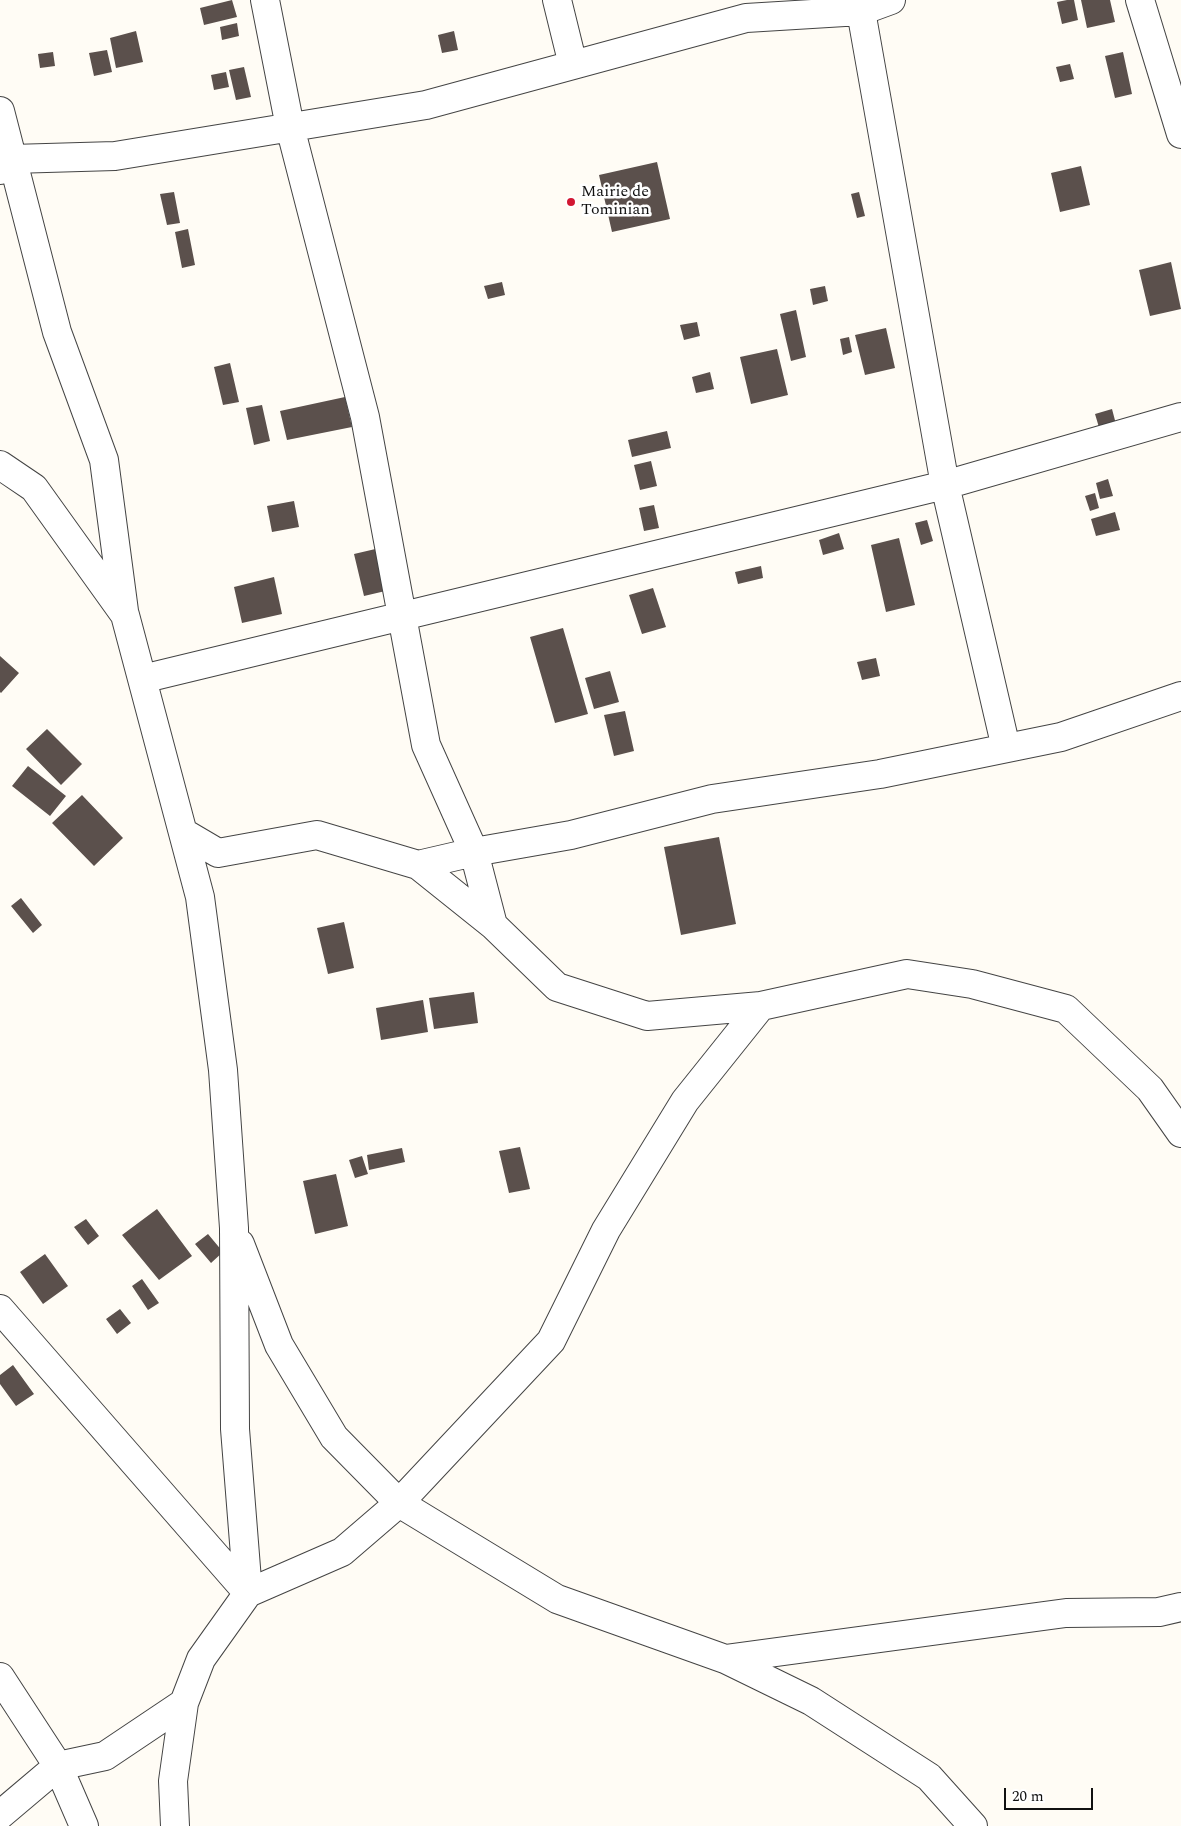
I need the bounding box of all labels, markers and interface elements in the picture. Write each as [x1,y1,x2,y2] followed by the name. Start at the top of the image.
[581,183,650,221] place label: Mairie de Tominian
[565,196,577,208] marker: Mairie de Tominian
[1006,1778,1095,1810] scale bar
[1012,1785,1044,1808] text: 20 m

